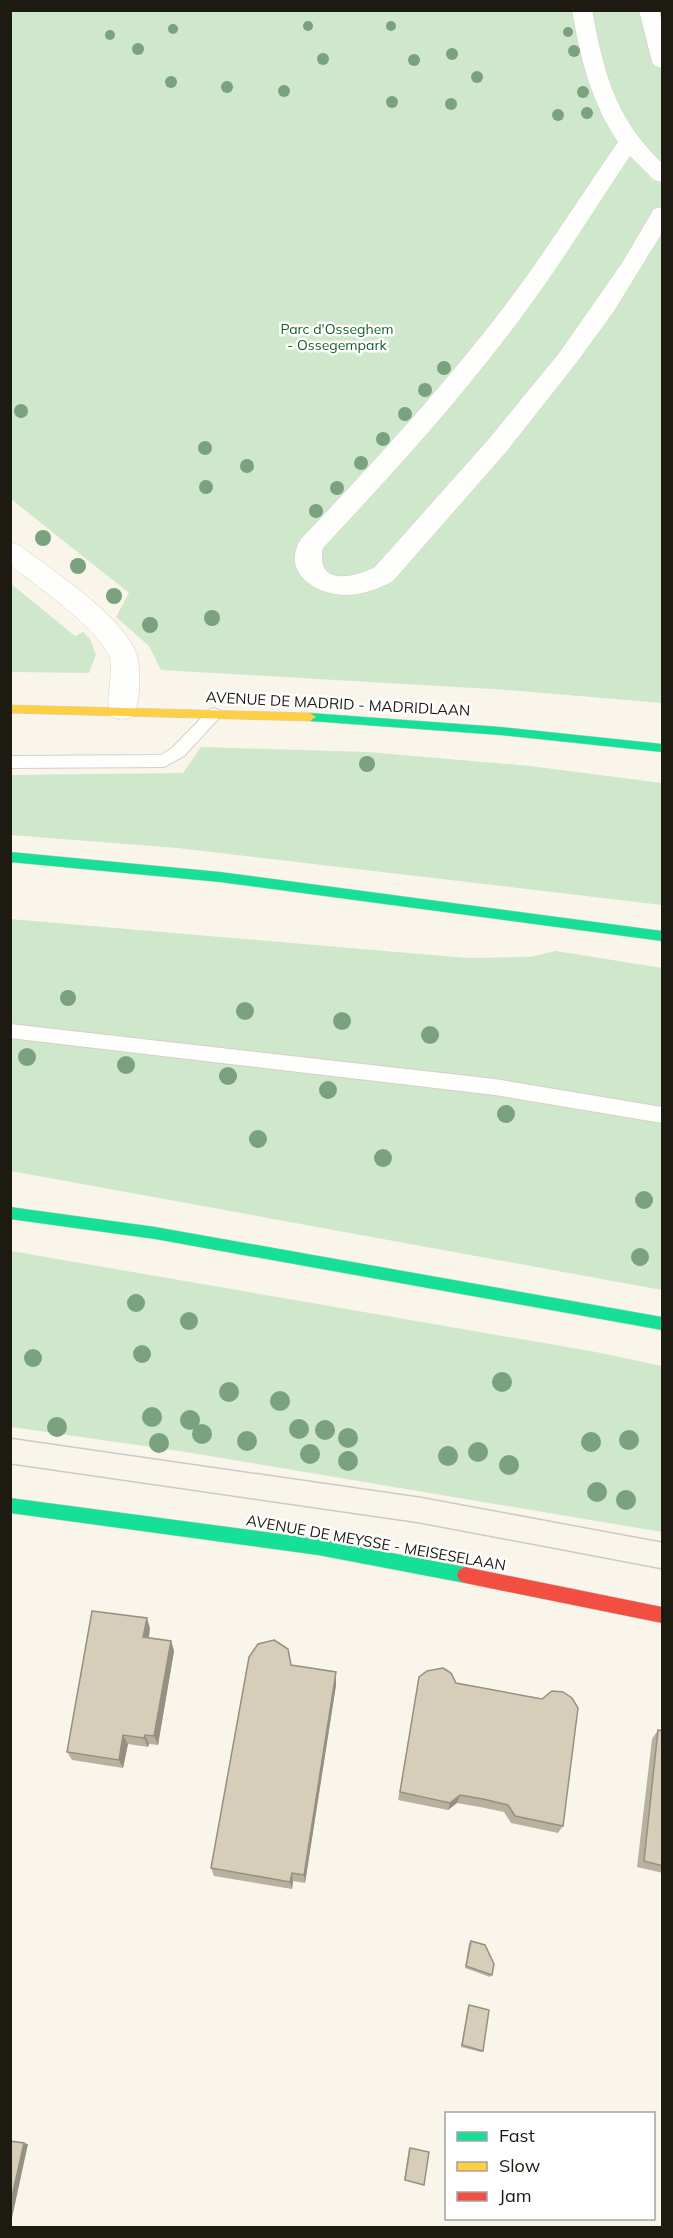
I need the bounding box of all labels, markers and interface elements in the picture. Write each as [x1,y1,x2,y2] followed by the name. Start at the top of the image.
[280,320,394,354] park label: Parc d'Osseghem - Ossegempark
[205,687,471,720] street label: AVENUE DE MADRID - MADRIDLAAN
[245,1510,507,1575] street label: AVENUE DE MEYSSE - MEISESELAAN
[445,2112,655,2220] legend
[499,2124,535,2147] text: Fast
[499,2154,541,2177] text: Slow
[499,2184,532,2207] text: Jam

